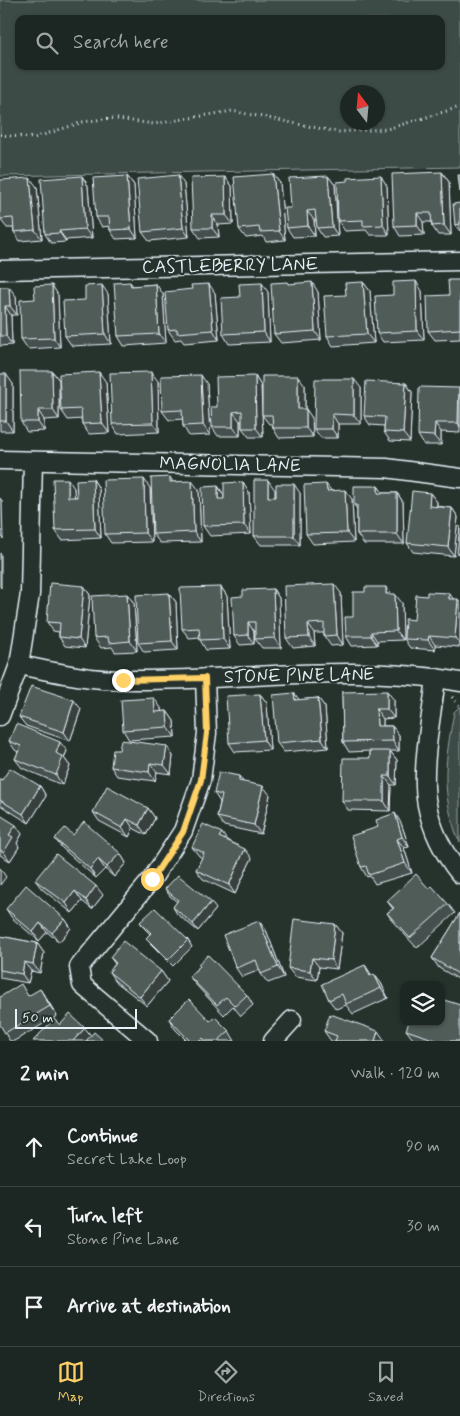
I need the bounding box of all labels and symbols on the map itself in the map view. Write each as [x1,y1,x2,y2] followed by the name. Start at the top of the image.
[340,85,385,130] north arrow
[142,252,318,280] street label: CASTLEBERRY LANE
[159,452,301,478] street label: MAGNOLIA LANE
[224,663,374,689] street label: STONE PINE LANE
[112,669,135,692] route end
[141,868,164,891] route start
[15,1006,138,1029] scale bar

